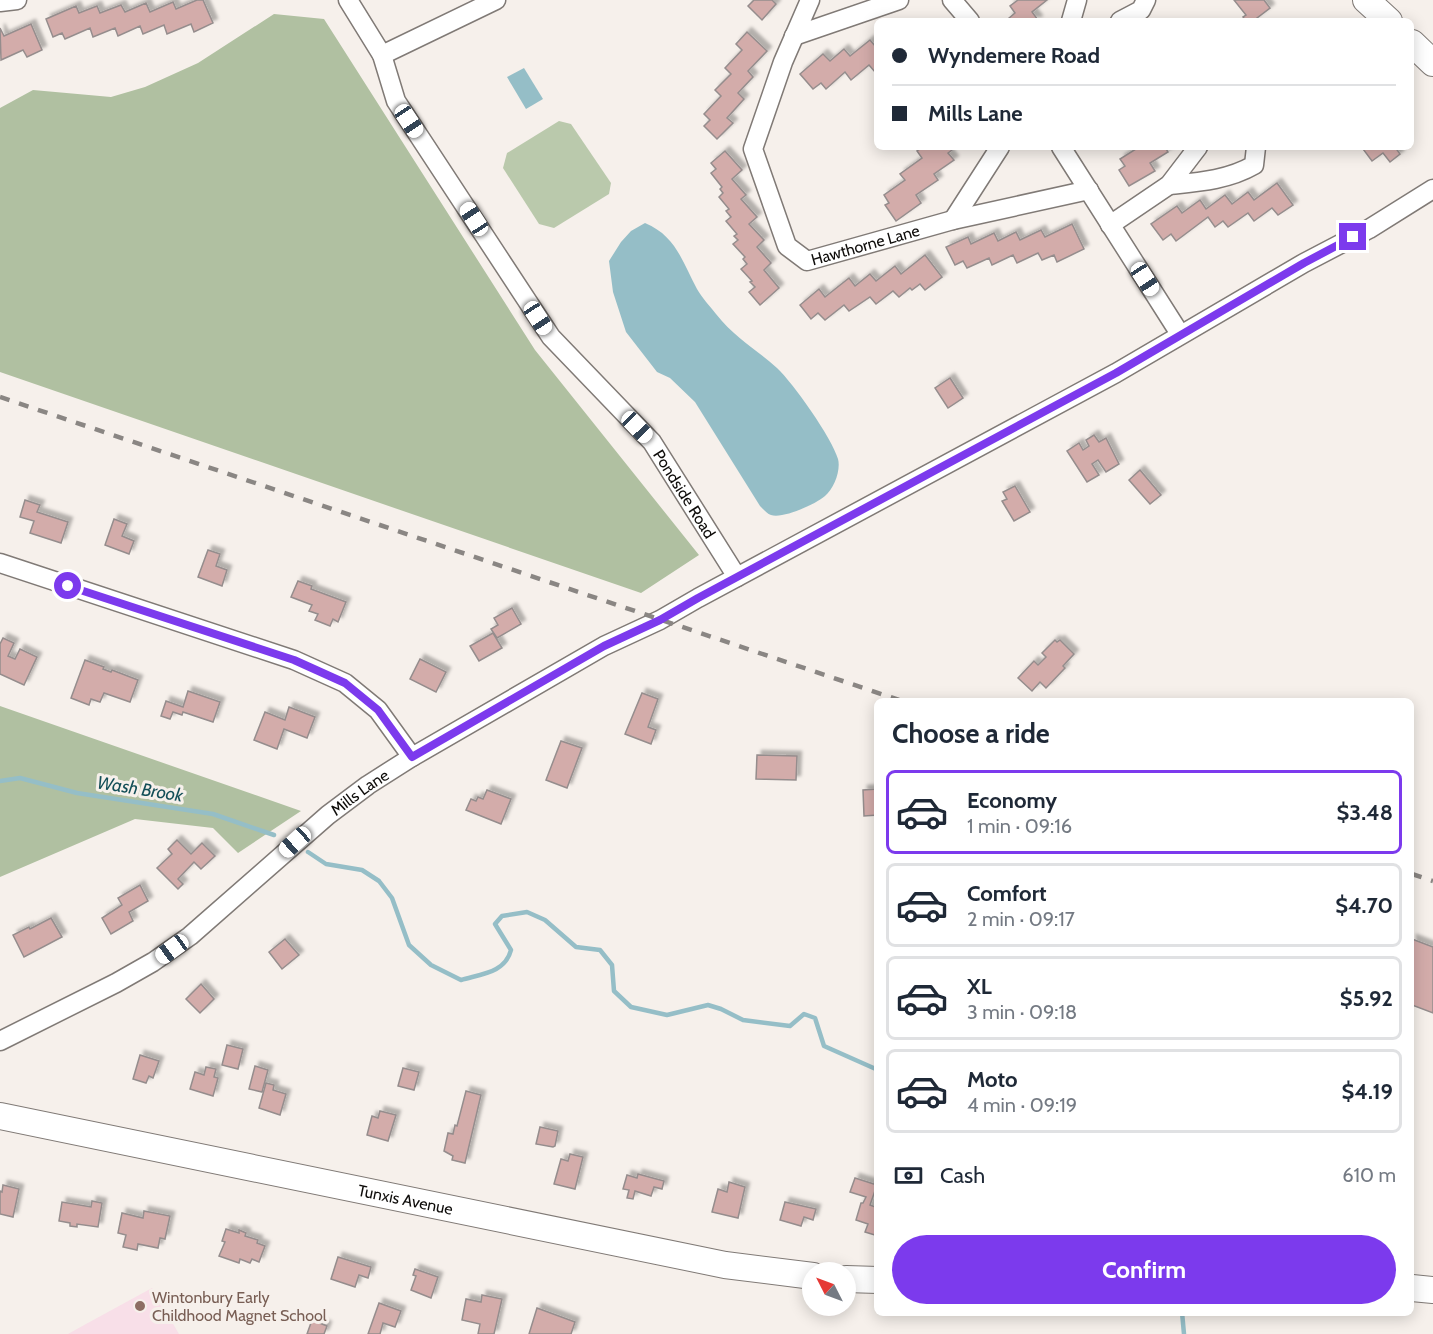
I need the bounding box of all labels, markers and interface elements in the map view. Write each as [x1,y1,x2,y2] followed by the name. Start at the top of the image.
[928,42,1100,69] text: Wyndemere Road
[928,100,1023,127] text: Mills Lane
[391,101,427,141] car
[457,199,491,239] car
[809,221,922,269] street label: Hawthorne Lane
[1339,223,1366,250] route end
[1128,259,1162,299] car
[521,298,555,338] car
[618,408,656,446] car
[649,446,719,542] street label: Pondside Road
[54,572,81,599] route start
[892,717,1050,750] text: Choose a ride
[327,765,392,820] street label: Mills Lane
[96,771,186,807] water label: Wash Brook
[895,785,949,839] icon: car
[967,787,1057,814] text: Economy
[1337,799,1393,826] text: $3.48
[967,814,1072,838] text: 1 min · 09:16
[276,823,314,861] car
[895,878,949,932] icon: car
[967,880,1046,907] text: Comfort
[1335,892,1393,919] text: $4.70
[967,907,1075,931] text: 2 min · 09:17
[152,931,192,967] car
[895,971,949,1025] icon: car
[967,973,992,1000] text: XL
[1340,985,1393,1012] text: $5.92
[967,1000,1077,1024] text: 3 min · 09:18
[895,1064,949,1118] icon: car
[967,1066,1018,1093] text: Moto
[1342,1078,1393,1105] text: $4.19
[967,1093,1077,1117] text: 4 min · 09:19
[892,1159,925,1192] icon: cash
[940,1162,985,1189] text: Cash
[1342,1163,1396,1187] text: 610 m
[356,1181,455,1219] street label: Tunxis Avenue
[892,1235,1396,1304] button: Confirm
[802,1262,856,1316] north arrow
[802,1262,856,1316] map controls
[152,1288,327,1325] place label: Wintonbury Early Childhood Magnet School
[133,1299,147,1313] marker: Wintonbury Early Childhood Magnet School

